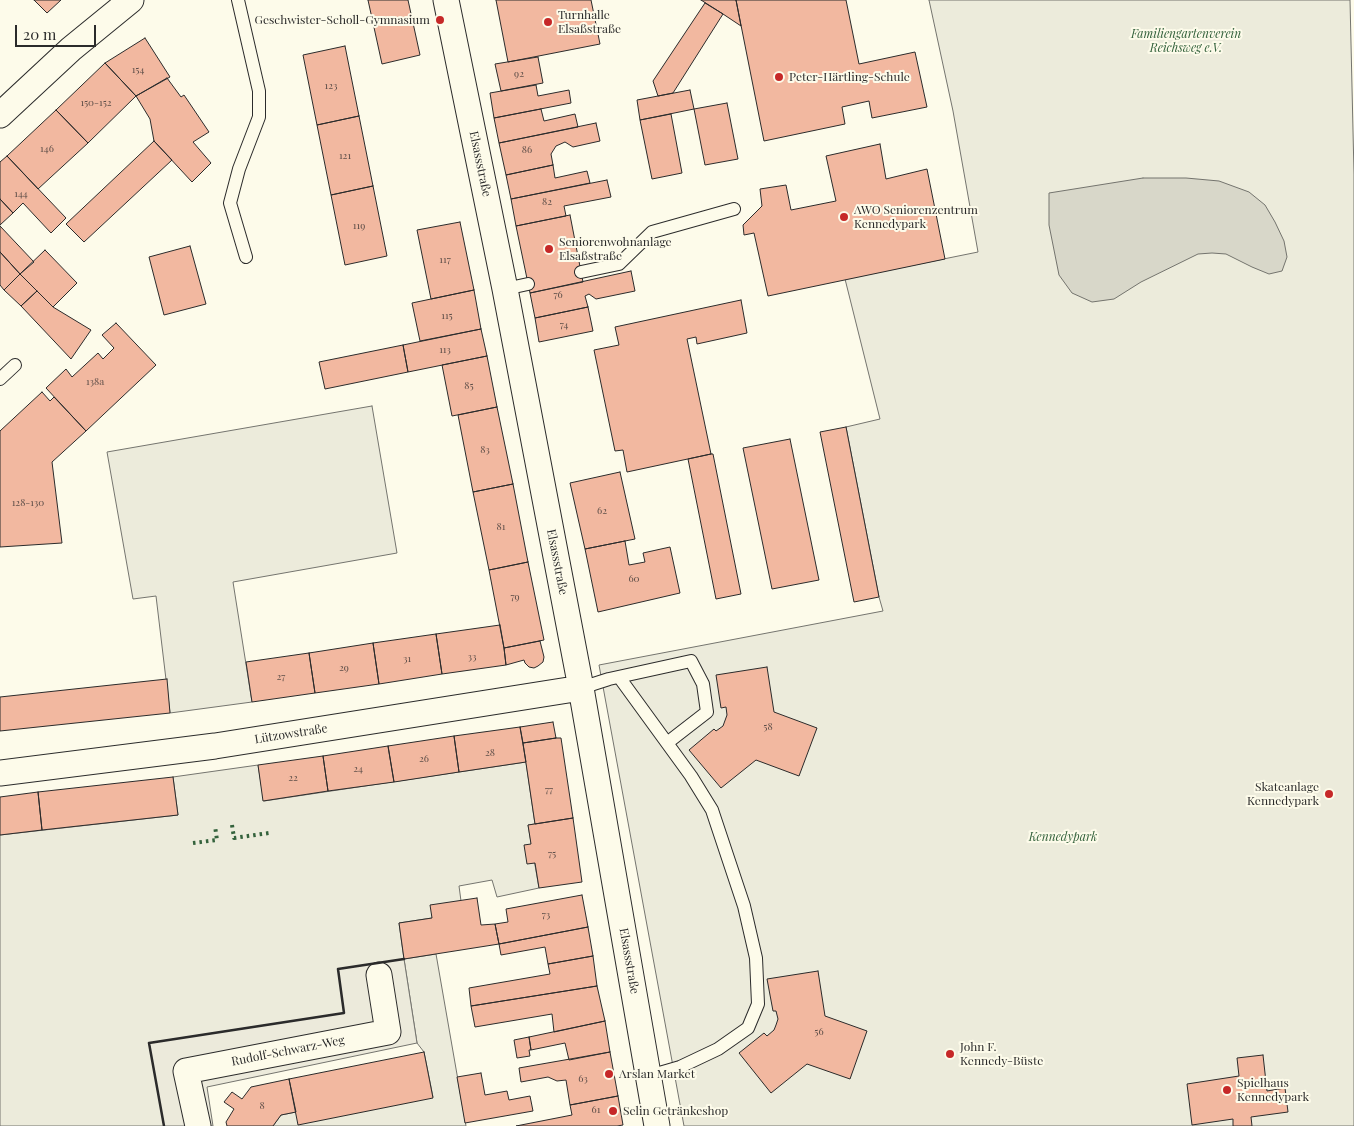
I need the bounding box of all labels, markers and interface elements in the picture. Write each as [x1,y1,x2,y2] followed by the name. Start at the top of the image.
[558,8,621,36] place label: Turnhalle Elsaßstraße
[255,13,430,27] place label: Geschwister-Scholl-Gymnasium
[434,14,446,26] marker: Geschwister-Scholl-Gymnasium
[18,15,99,47] scale bar
[542,16,554,28] marker: Turnhalle Elsaßstraße
[23,24,56,44] text: 20 m
[1131,27,1241,55] park label: Familiengartenverein Reichsweg e.V.
[132,64,144,76] house number: 154
[514,68,524,80] house number: 92
[789,70,910,84] place label: Peter-Härtling-Schule
[773,71,785,83] marker: Peter-Härtling-Schule
[325,80,337,92] house number: 123
[80,97,112,109] house number: 150-152
[466,130,494,198] street label: Elsassstraße
[40,143,54,155] house number: 146
[522,144,532,156] house number: 86
[339,150,351,162] house number: 121
[14,188,28,200] house number: 144
[542,196,552,208] house number: 82
[854,203,978,231] place label: AWO Seniorenzentrum Kennedypark
[838,211,850,223] marker: AWO Seniorenzentrum Kennedypark
[353,220,365,232] house number: 119
[559,235,672,263] place label: Seniorenwohnanlage Elsaßstraße
[543,243,555,255] marker: Seniorenwohnanlage Elsaßstraße
[439,254,451,266] house number: 117
[553,289,563,301] house number: 76
[441,310,453,322] house number: 115
[560,319,568,331] house number: 74
[439,344,451,356] house number: 113
[86,376,104,388] house number: 138a
[464,380,474,392] house number: 85
[480,444,490,456] house number: 83
[12,497,44,509] house number: 128-130
[597,505,607,517] house number: 62
[497,521,505,533] house number: 81
[544,528,570,596] street label: Elsassstraße
[628,573,640,585] house number: 60
[510,591,520,603] house number: 79
[467,651,477,663] house number: 33
[403,653,411,665] house number: 31
[339,662,349,674] house number: 29
[277,671,285,683] house number: 27
[254,721,328,747] street label: Lützowstraße
[763,721,773,733] house number: 58
[485,747,495,759] house number: 28
[419,753,429,765] house number: 26
[353,763,363,775] house number: 24
[288,772,298,784] house number: 22
[1247,780,1319,808] place label: Skateanlage Kennedypark
[545,784,553,796] house number: 77
[1323,788,1335,800] marker: Skateanlage Kennedypark
[1029,830,1097,844] park label: Kennedypark
[548,848,556,860] house number: 75
[542,909,550,921] house number: 73
[616,927,642,995] street label: Elsassstraße
[814,1026,824,1038] house number: 56
[230,1033,346,1069] street label: Rudolf-Schwarz-Weg
[960,1040,1043,1068] place label: John F. Kennedy-Büste
[944,1048,956,1060] marker: John F. Kennedy-Büste
[619,1067,695,1081] place label: Arslan Market
[603,1068,615,1080] marker: Arslan Market
[578,1073,588,1085] house number: 63
[1237,1076,1309,1104] place label: Spielhaus Kennedypark
[1221,1084,1233,1096] marker: Spielhaus Kennedypark
[259,1100,265,1112] house number: 8
[592,1104,600,1116] house number: 61
[623,1104,728,1118] place label: Selin Getränkeshop
[607,1105,619,1117] marker: Selin Getränkeshop

